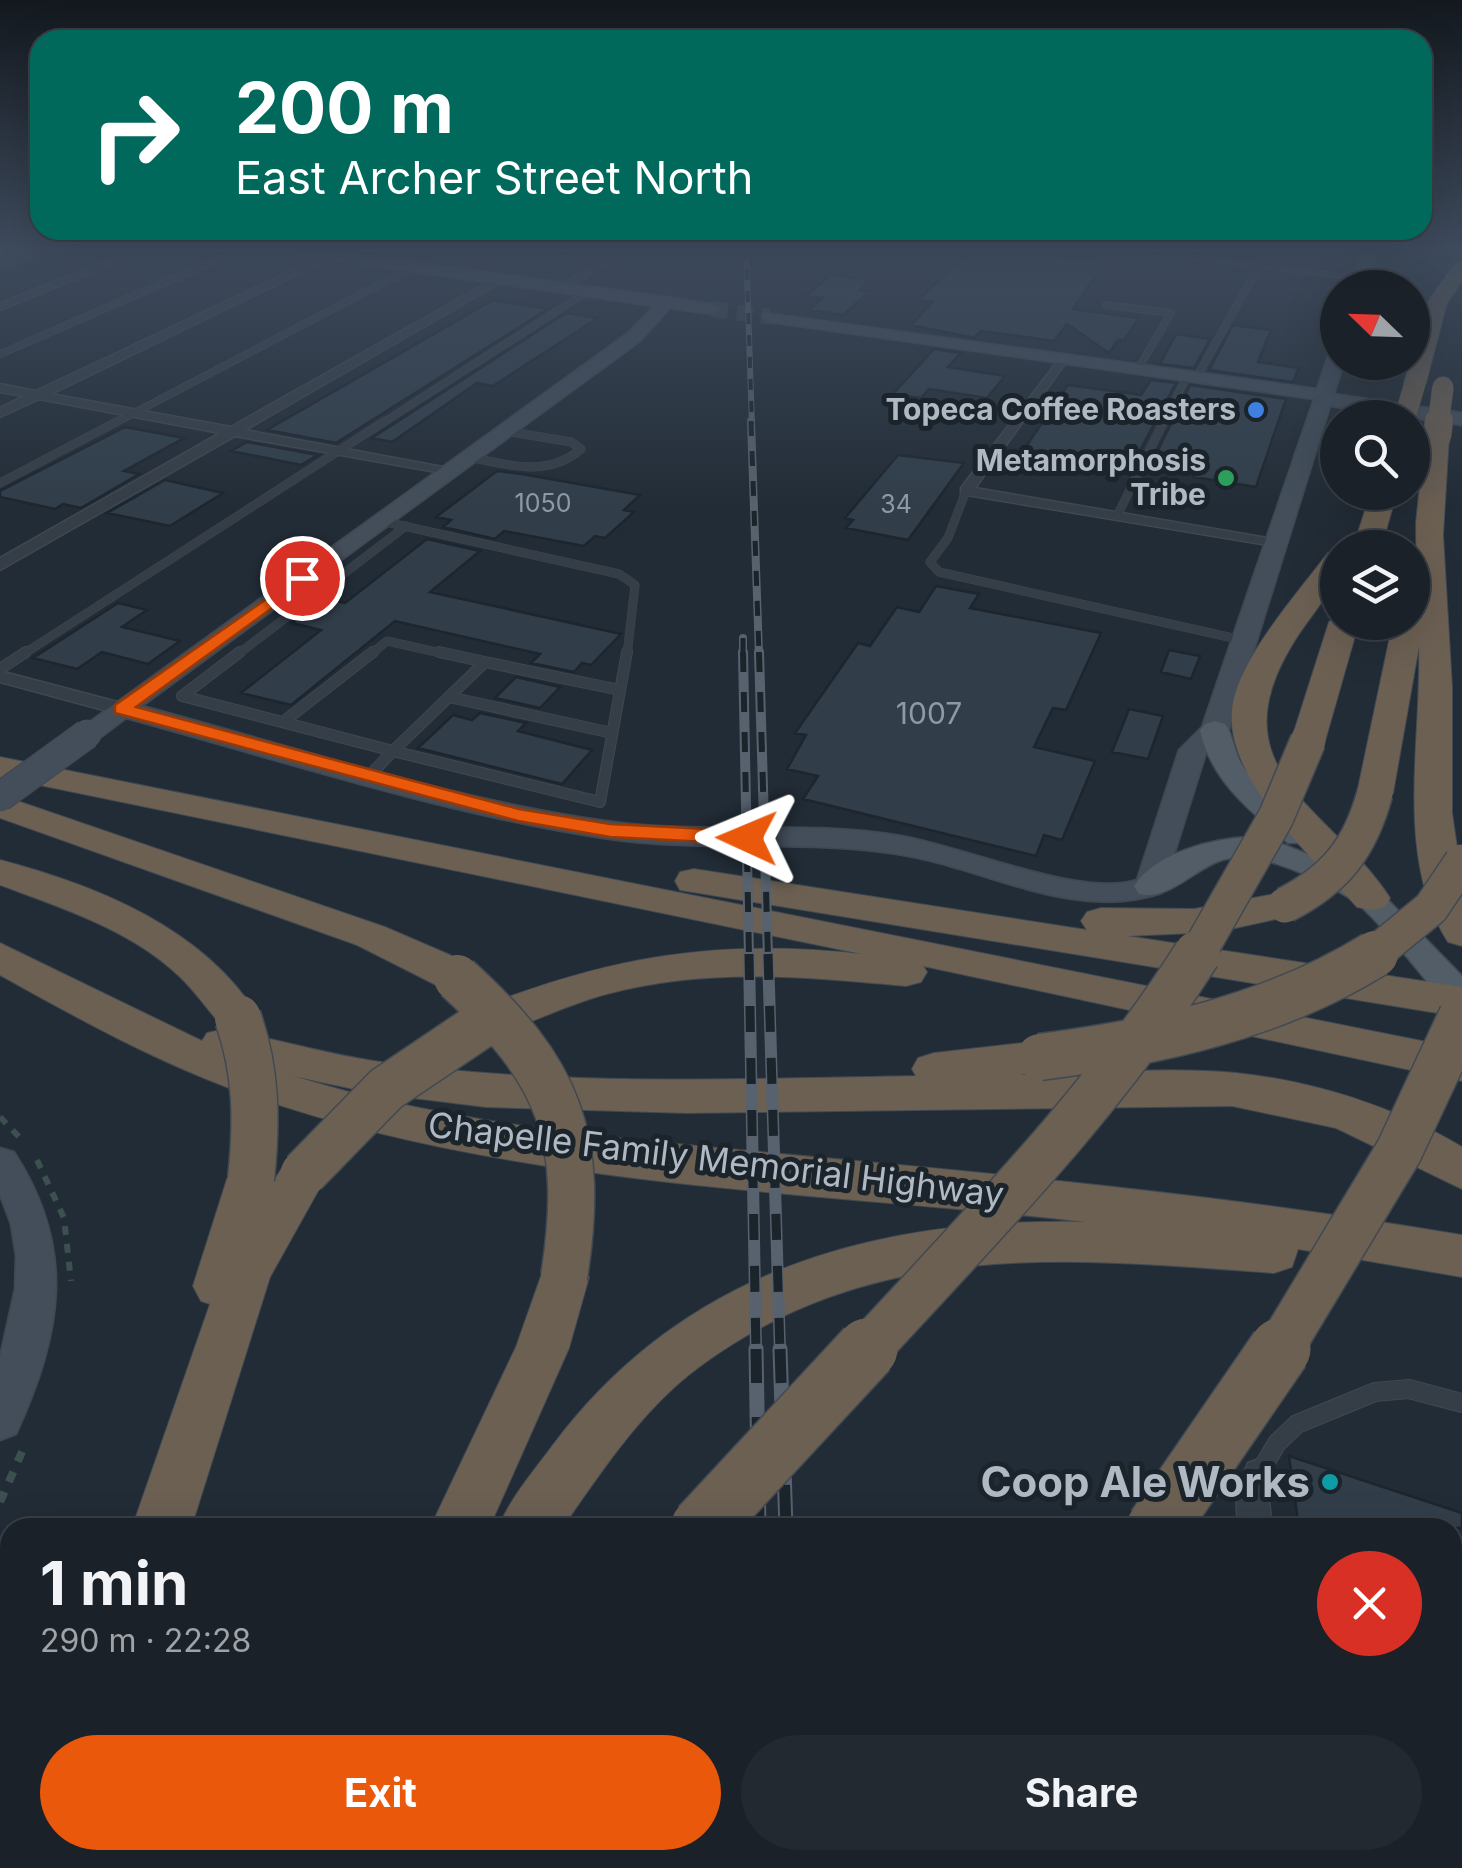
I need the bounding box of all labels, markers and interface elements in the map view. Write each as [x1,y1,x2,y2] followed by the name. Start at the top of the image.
[235,65,454,150] text: 200 m
[70,70,200,200] icon: right
[235,150,753,205] text: East Archer Street North
[1320,270,1430,380] north arrow
[1320,270,1430,640] map controls
[885,391,1236,427] place label: Topeca Coffee Roasters
[1245,399,1267,421] marker: Topeca Coffee Roasters
[1320,400,1430,510] button: search
[976,442,1206,512] place label: Metamorphosis Tribe
[1215,467,1237,489] marker: Metamorphosis Tribe
[515,488,571,518] house number: 1050
[880,489,912,519] house number: 34
[1320,530,1430,640] button: layers
[260,536,345,621] pin
[275,551,330,606] icon: arrive
[896,695,962,731] house number: 1007
[695,786,799,890] position arrow
[426,1103,1006,1215] street label: Chapelle Family Memorial Highway
[980,1456,1310,1507] place label: Coop Ale Works
[1319,1471,1341,1493] marker: Coop Ale Works
[40,1547,188,1619] text: 1 min
[1317,1551,1422,1656] button: close
[40,1621,251,1660] text: 290 m · 22:28
[40,1735,721,1850] button: Exit
[741,1735,1422,1850] button: Share

